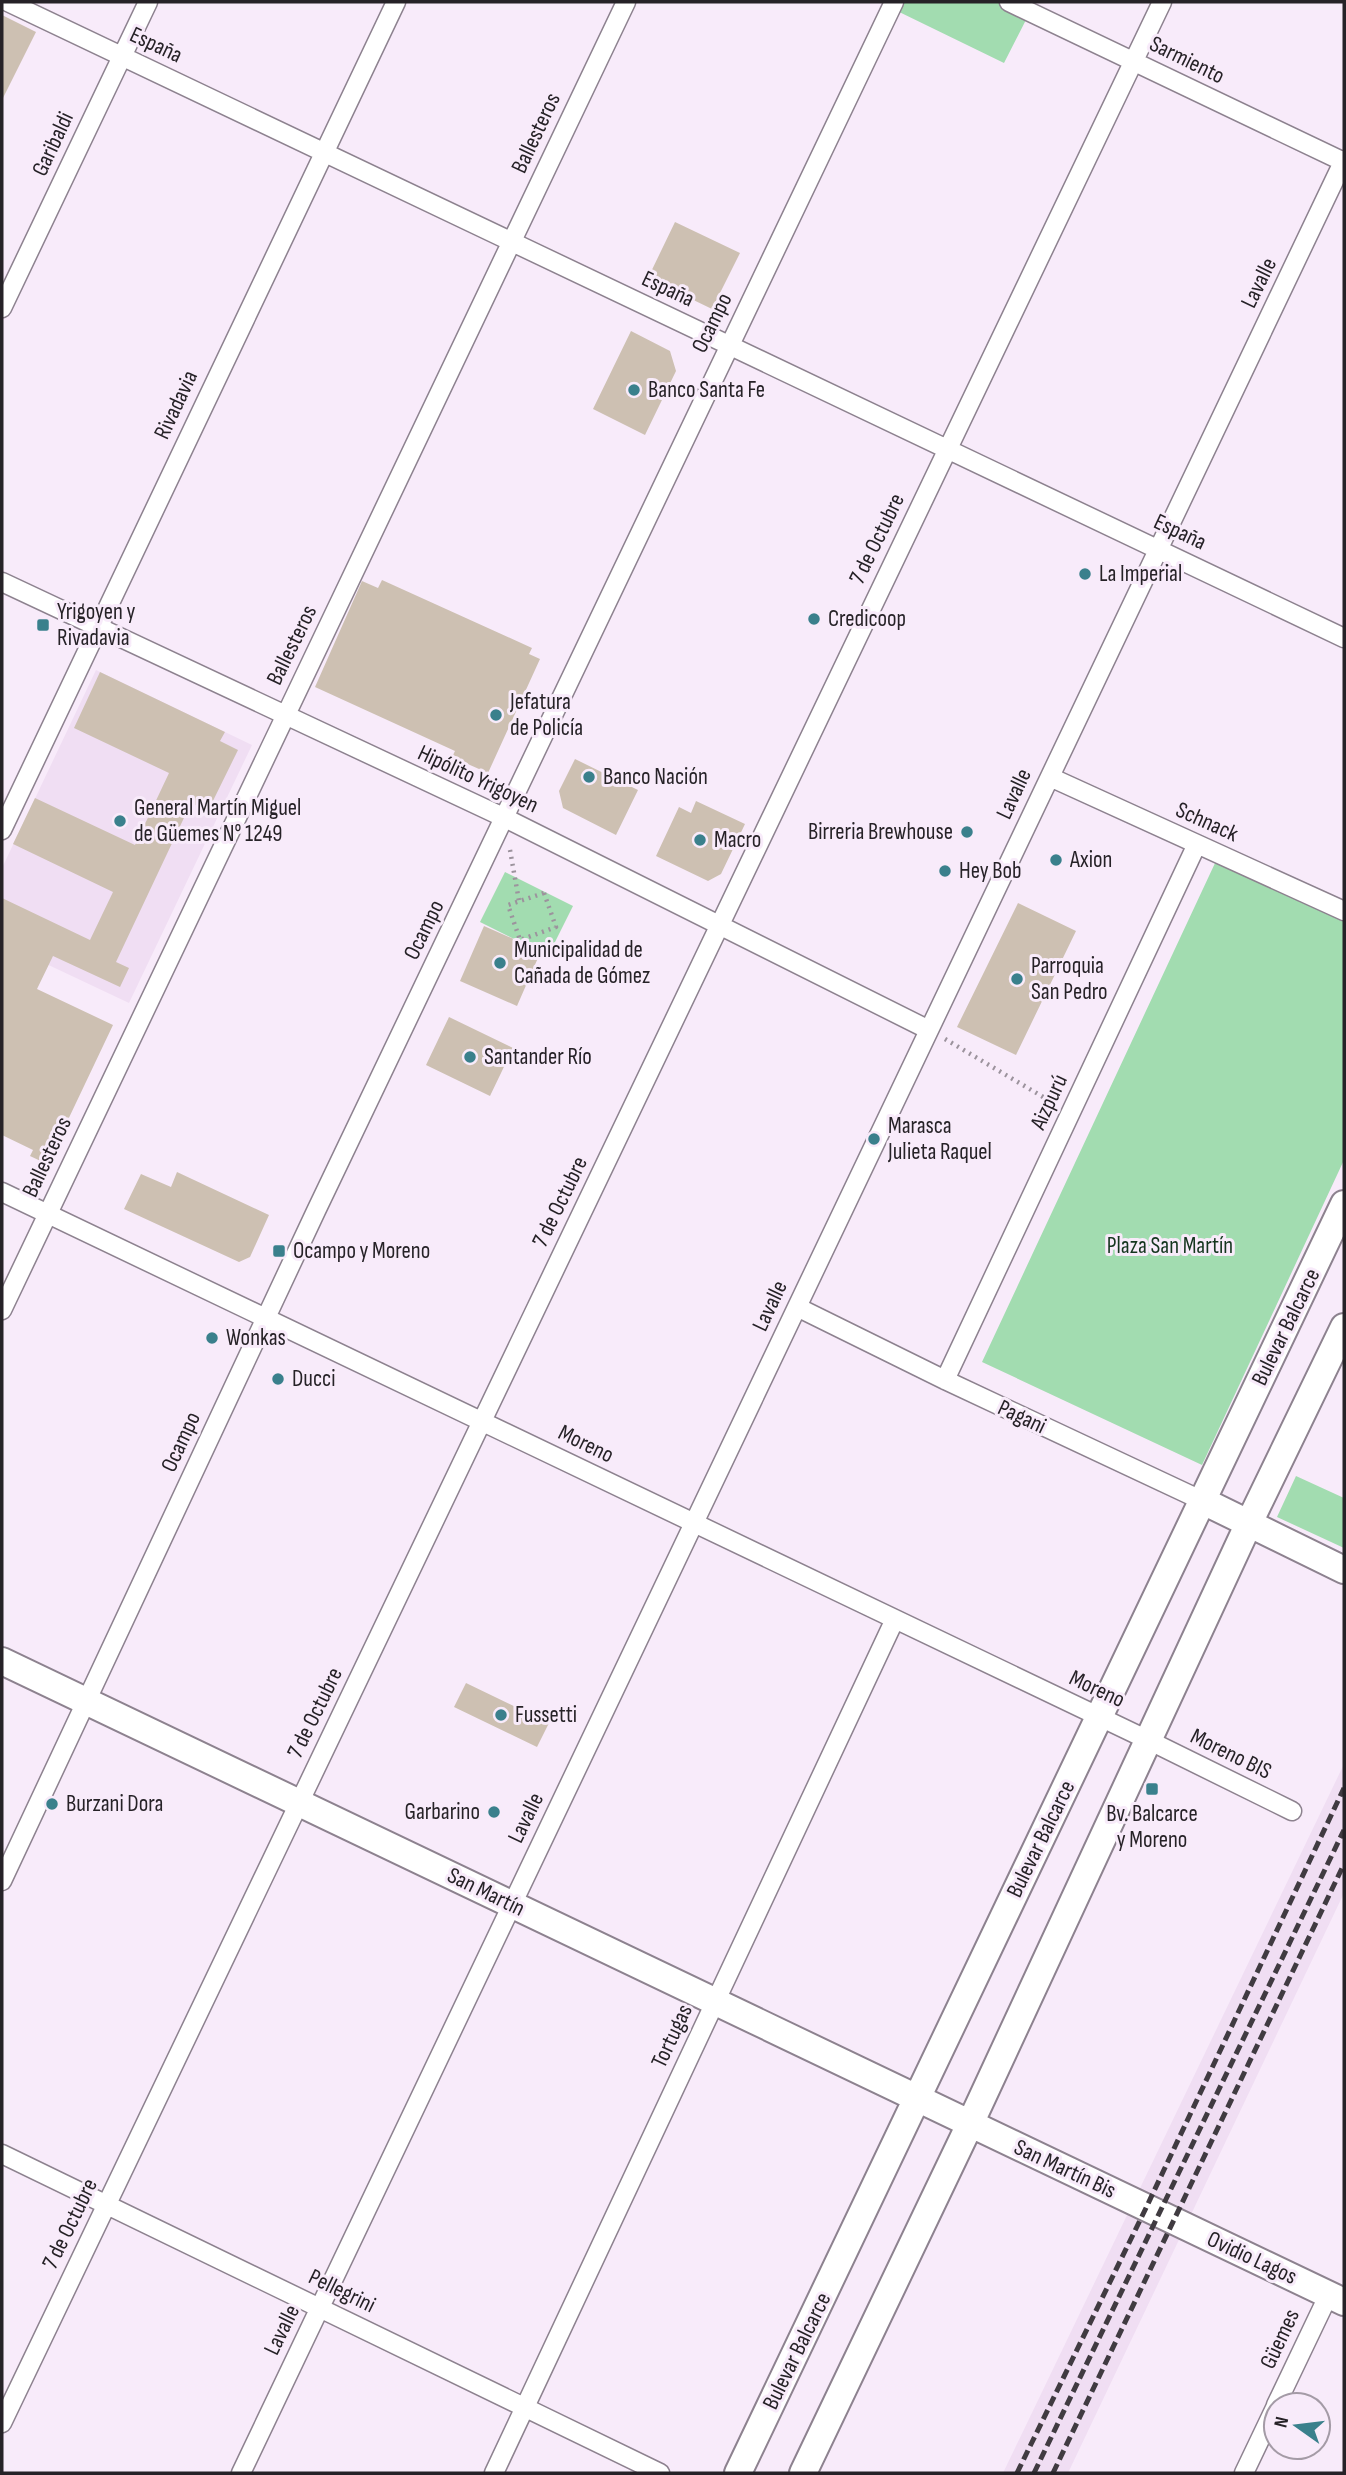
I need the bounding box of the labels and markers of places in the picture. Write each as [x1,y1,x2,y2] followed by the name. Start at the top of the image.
[648,376,765,404] place label: Banco Santa Fe
[626,382,642,398] marker: Banco Santa Fe
[1099,560,1182,588] place label: La Imperial
[1077,566,1093,582] marker: La Imperial
[57,598,135,652] place label: Yrigoyen y Rivadavia
[828,605,906,633] place label: Credicoop
[806,611,822,627] marker: Credicoop
[35,617,51,633] marker: Yrigoyen y Rivadavia
[509,688,583,742] place label: Jefatura de Policía
[488,707,504,723] marker: Jefatura de Policía
[603,763,708,791] place label: Banco Nación
[581,769,597,785] marker: Banco Nación
[134,794,301,848] place label: General Martín Miguel de Güemes N° 1249
[112,813,128,829] marker: General Martín Miguel de Güemes N° 1249
[808,818,953,846] place label: Birreria Brewhouse
[959,824,975,840] marker: Birreria Brewhouse
[714,826,761,854] place label: Macro
[692,832,708,848] marker: Macro
[1069,846,1112,874] place label: Axion
[1048,852,1064,868] marker: Axion
[959,857,1022,885] place label: Hey Bob
[937,863,953,879] marker: Hey Bob
[514,936,650,990] place label: Municipalidad de Cañada de Gómez
[1031,952,1108,1006] place label: Parroquia San Pedro
[492,955,508,971] marker: Municipalidad de Cañada de Gómez
[1009,971,1025,987] marker: Parroquia San Pedro
[484,1043,592,1071] place label: Santander Río
[462,1049,478,1065] marker: Santander Río
[887,1112,992,1166] place label: Marasca Julieta Raquel
[866,1131,882,1147] marker: Marasca Julieta Raquel
[293,1237,430,1265] place label: Ocampo y Moreno
[271,1243,287,1259] marker: Ocampo y Moreno
[226,1324,286,1352] place label: Wonkas
[204,1330,220,1346] marker: Wonkas
[292,1365,336,1393] place label: Ducci
[270,1371,286,1387] marker: Ducci
[515,1701,577,1729] place label: Fussetti
[493,1707,509,1723] marker: Fussetti
[1144,1781,1160,1797] marker: Bv. Balcarce y Moreno
[66,1790,163,1818] place label: Burzani Dora
[44,1796,60,1812] marker: Burzani Dora
[405,1798,480,1826] place label: Garbarino
[1106,1800,1198,1854] place label: Bv. Balcarce y Moreno
[486,1804,502,1820] marker: Garbarino

